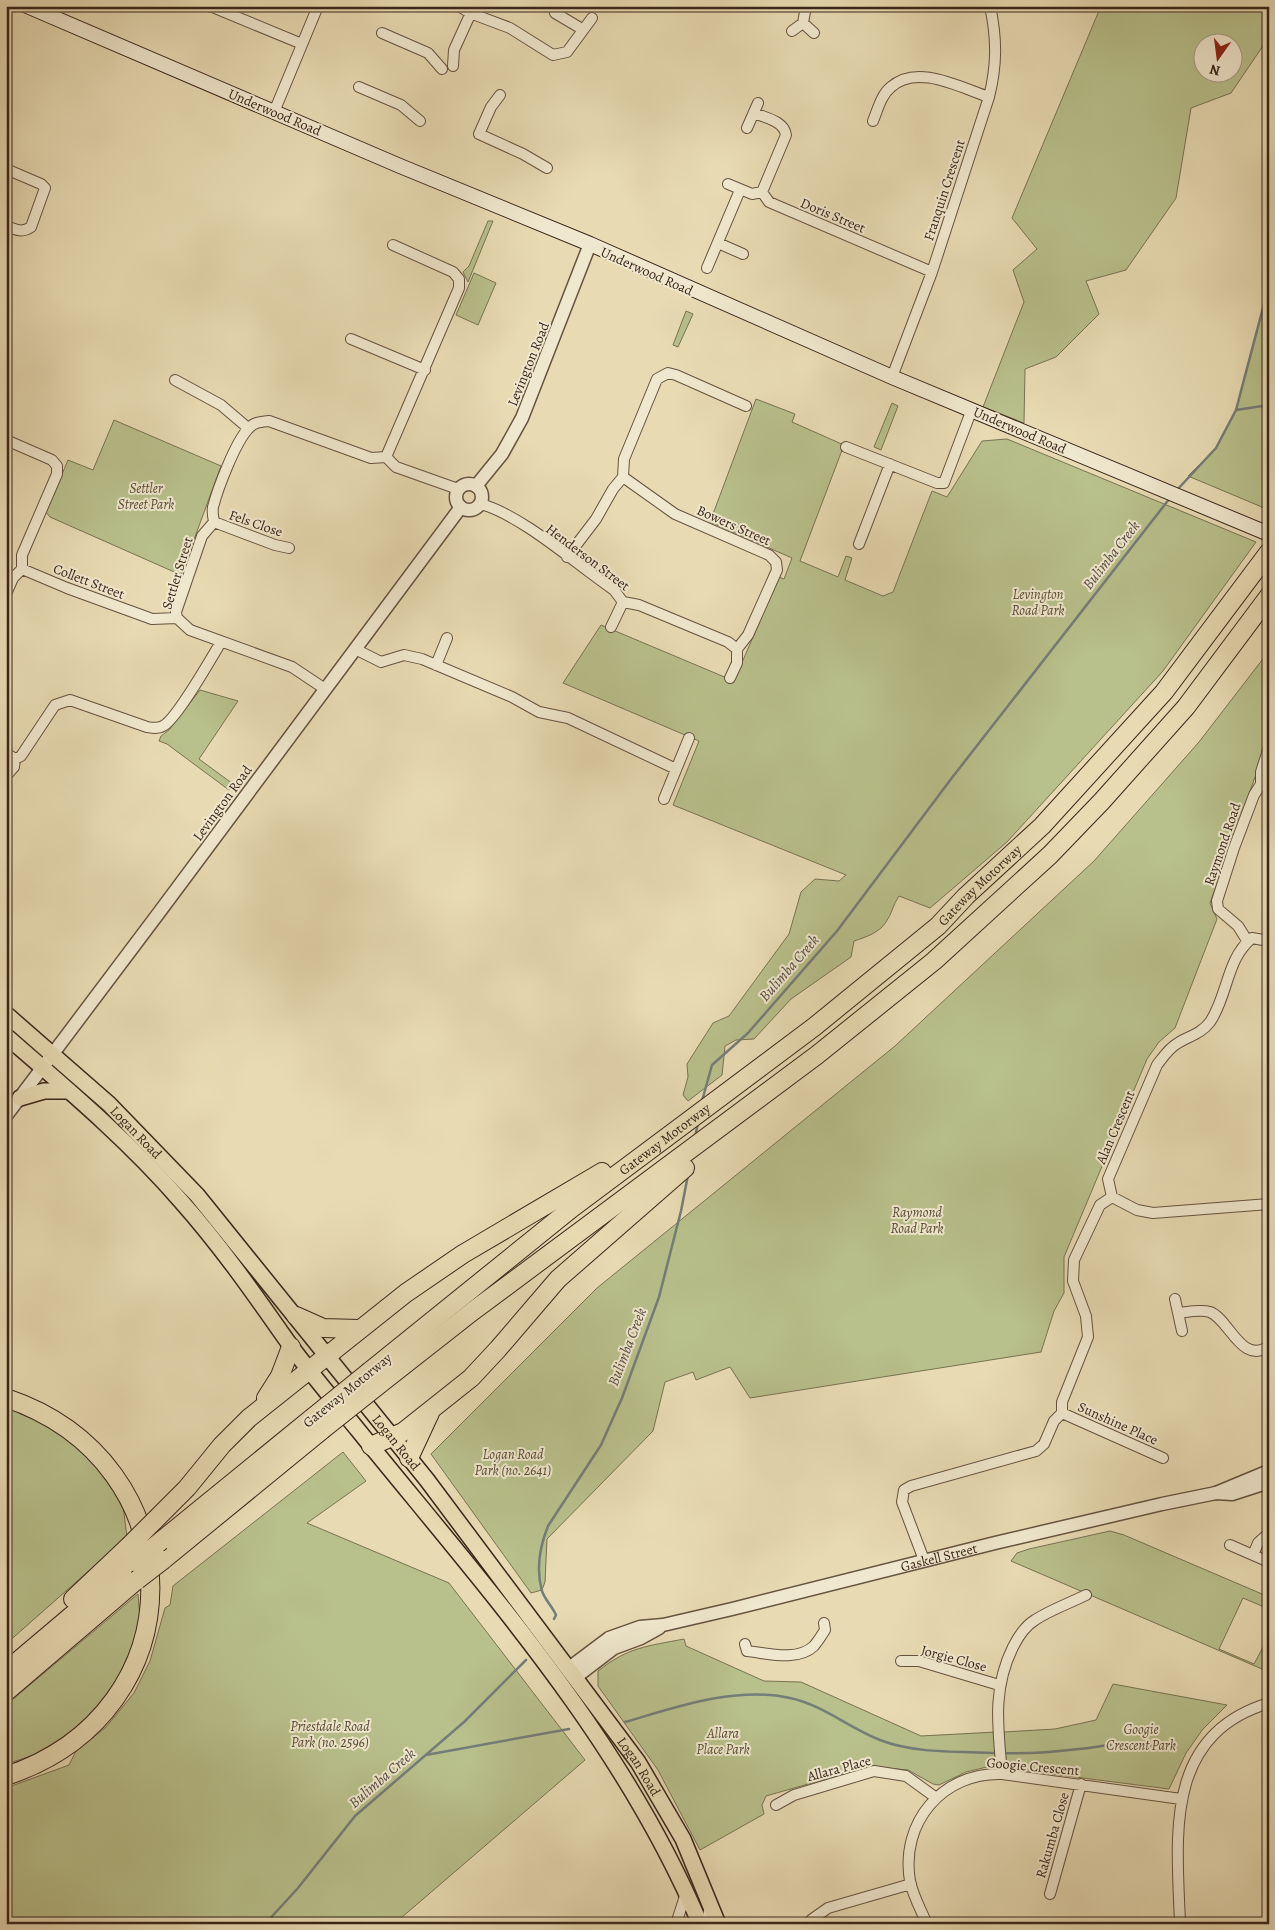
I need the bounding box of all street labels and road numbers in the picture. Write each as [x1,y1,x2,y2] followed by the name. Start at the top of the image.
[225,84,325,141] street label: Underwood Road
[919,137,970,243] street label: Franquin Crescent
[797,193,869,238] street label: Doris Street
[598,243,696,301] street label: Underwood Road
[503,319,554,409] street label: Levington Road
[970,402,1070,459] street label: Underwood Road
[694,501,774,550] street label: Bowers Street
[226,505,285,542] street label: Fels Close
[542,519,634,596] street label: Henderson Street
[157,534,198,612] street label: Settler Street
[50,559,128,604] street label: Collett Street
[188,761,257,845] street label: Levington Road
[1199,800,1246,888] street label: Raymond Road
[934,840,1026,930] street label: Gateway Motorway
[1091,1087,1140,1168] street label: Alan Crescent
[615,1098,715,1180] street label: Gateway Motorway
[106,1102,166,1164] street label: Logan Road
[299,1348,396,1432] street label: Gateway Motorway
[1075,1397,1161,1450] street label: Sunshine Place
[368,1410,425,1475] street label: Logan Road
[899,1539,980,1576] street label: Gaskell Street
[919,1641,989,1676] street label: Jorgie Close
[612,1733,665,1800] street label: Logan Road
[804,1751,873,1786] street label: Allara Place
[986,1753,1080,1780] street label: Googie Crescent
[1031,1790,1074,1880] street label: Rakumba Close

